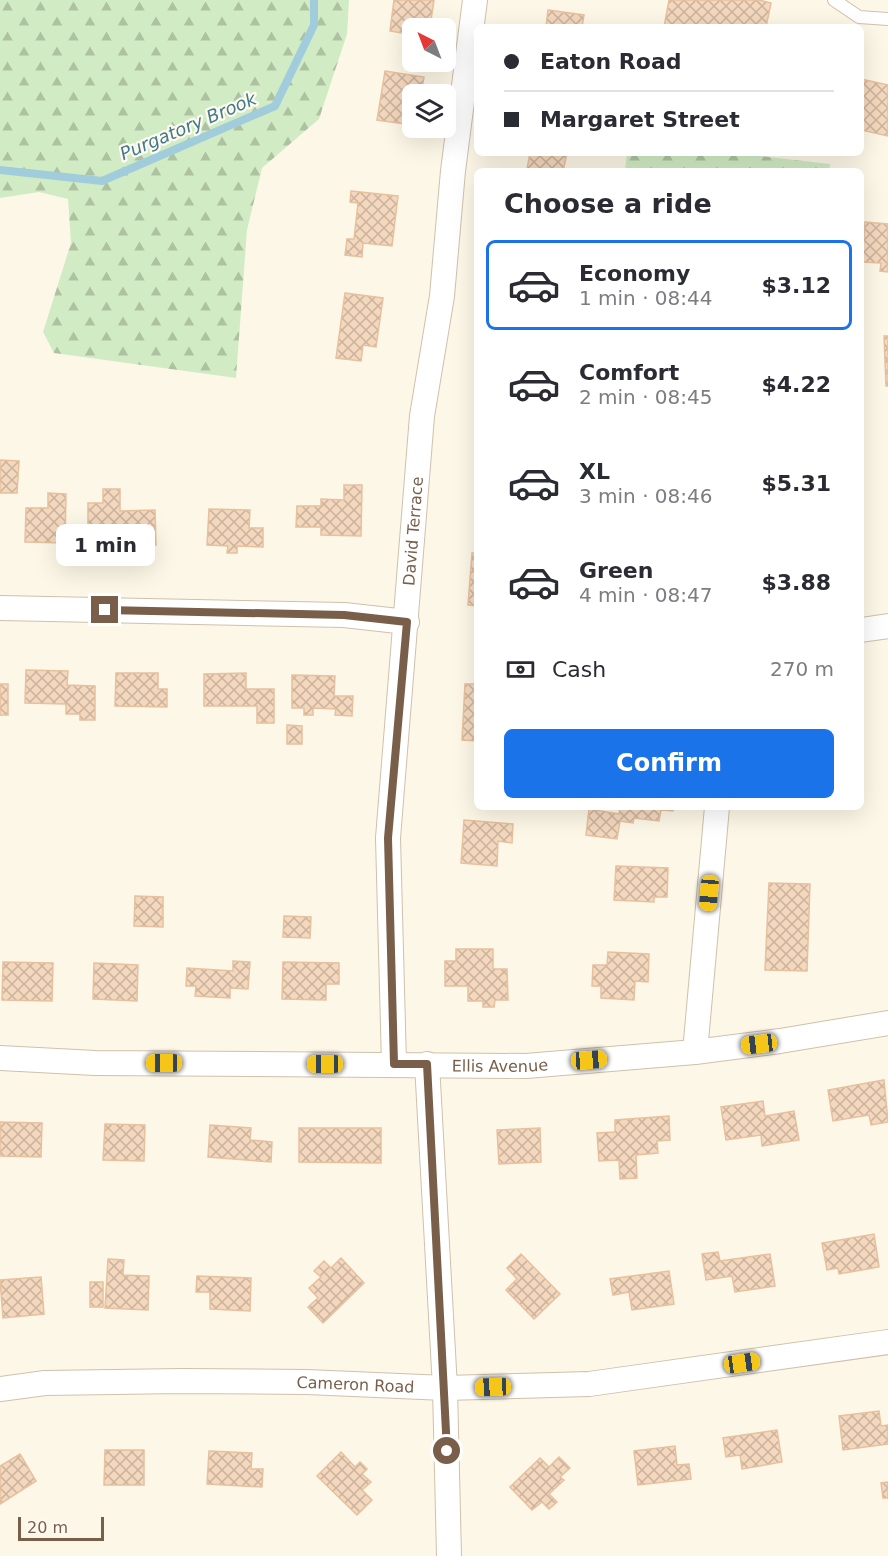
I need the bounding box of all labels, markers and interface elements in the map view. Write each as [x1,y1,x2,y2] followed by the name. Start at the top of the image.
[402,18,456,72] north arrow
[402,18,456,138] map controls
[540,49,681,74] text: Eaton Road
[402,84,456,138] button: layers
[117,87,261,164] water label: Purgatory Brook
[540,107,740,132] text: Margaret Street
[504,188,712,219] text: Choose a ride
[507,258,561,312] icon: car
[579,261,690,286] text: Economy
[761,273,831,298] text: $3.12
[579,286,713,310] text: 1 min · 08:44
[507,357,561,411] icon: car
[579,360,679,385] text: Comfort
[761,372,831,397] text: $4.22
[579,385,713,409] text: 2 min · 08:45
[507,456,561,510] icon: car
[579,459,610,484] text: XL
[761,471,831,496] text: $5.31
[399,476,427,586] street label: David Terrace
[579,484,713,508] text: 3 min · 08:46
[56,523,154,565] callout: 1 min
[74,533,137,557] text: 1 min
[507,555,561,609] icon: car
[579,558,653,583] text: Green
[761,570,831,595] text: $3.88
[579,583,713,607] text: 4 min · 08:47
[91,596,118,623] route end
[504,653,537,686] icon: cash
[552,657,606,682] text: Cash
[770,657,834,681] text: 270 m
[504,729,834,798] button: Confirm
[698,874,720,912] car
[740,1033,778,1055] car
[570,1050,608,1070] car
[146,1054,182,1072] car
[307,1055,343,1073] car
[452,1055,549,1076] street label: Ellis Avenue
[723,1352,761,1374] car
[297,1372,415,1396] street label: Cameron Road
[475,1377,511,1397] car
[433,1437,460,1464] route start
[18,1514,104,1542] scale bar
[27,1518,68,1537] text: 20 m

